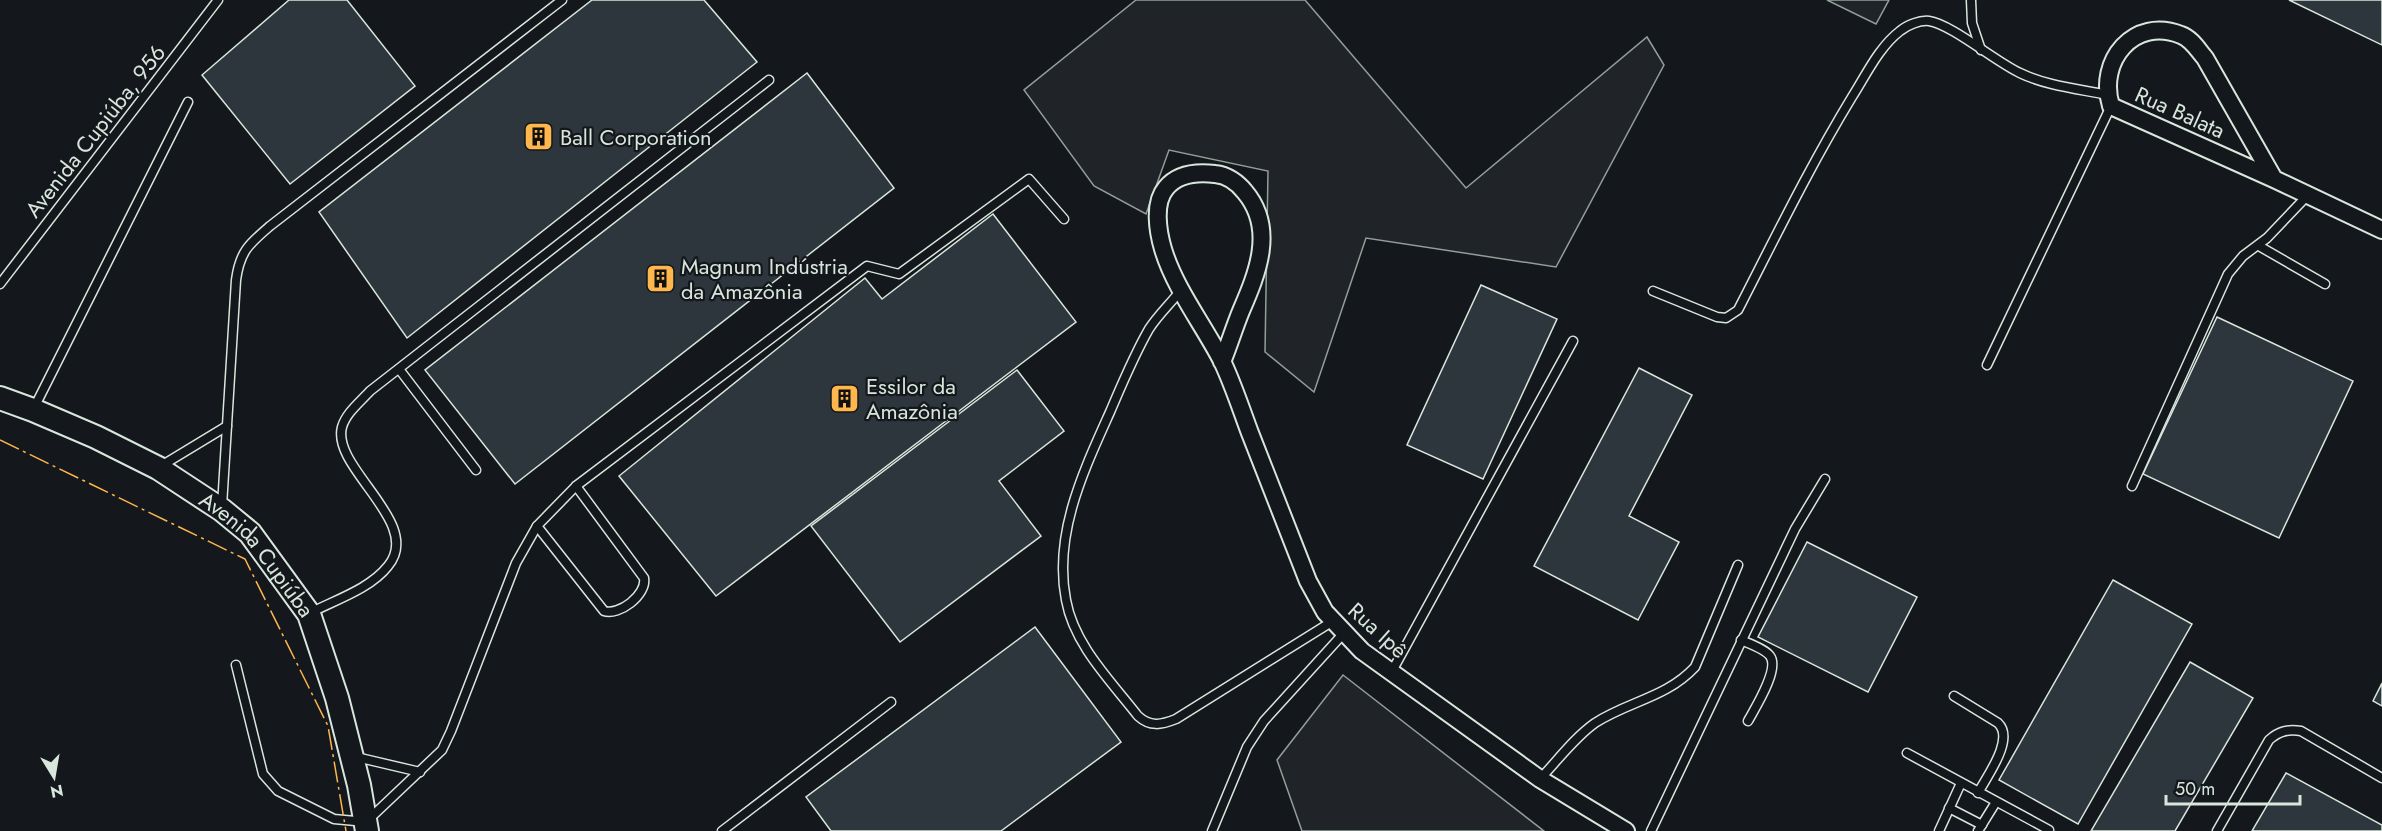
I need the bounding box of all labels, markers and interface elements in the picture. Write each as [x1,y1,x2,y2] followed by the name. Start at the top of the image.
[17,38,173,224] street label: Avenida Cupiúba, 956
[2130,78,2230,146] street label: Rua Balata
[523,121,555,153] building icon: Ball Corporation
[560,121,711,153] place label: Ball Corporation
[681,250,848,307] place label: Magnum Indústria da Amazônia
[644,263,676,295] building icon: Magnum Indústria da Amazônia
[866,370,958,427] place label: Essilor da Amazônia
[829,383,861,415] building icon: Essilor da Amazônia
[193,483,322,624] street label: Avenida Cupiúba
[1341,595,1415,665] street label: Rua Ipê
[24,747,84,807] north arrow
[2166,768,2300,806] scale bar
[2175,776,2215,802] text: 50 m
[48,779,65,804] text: N

